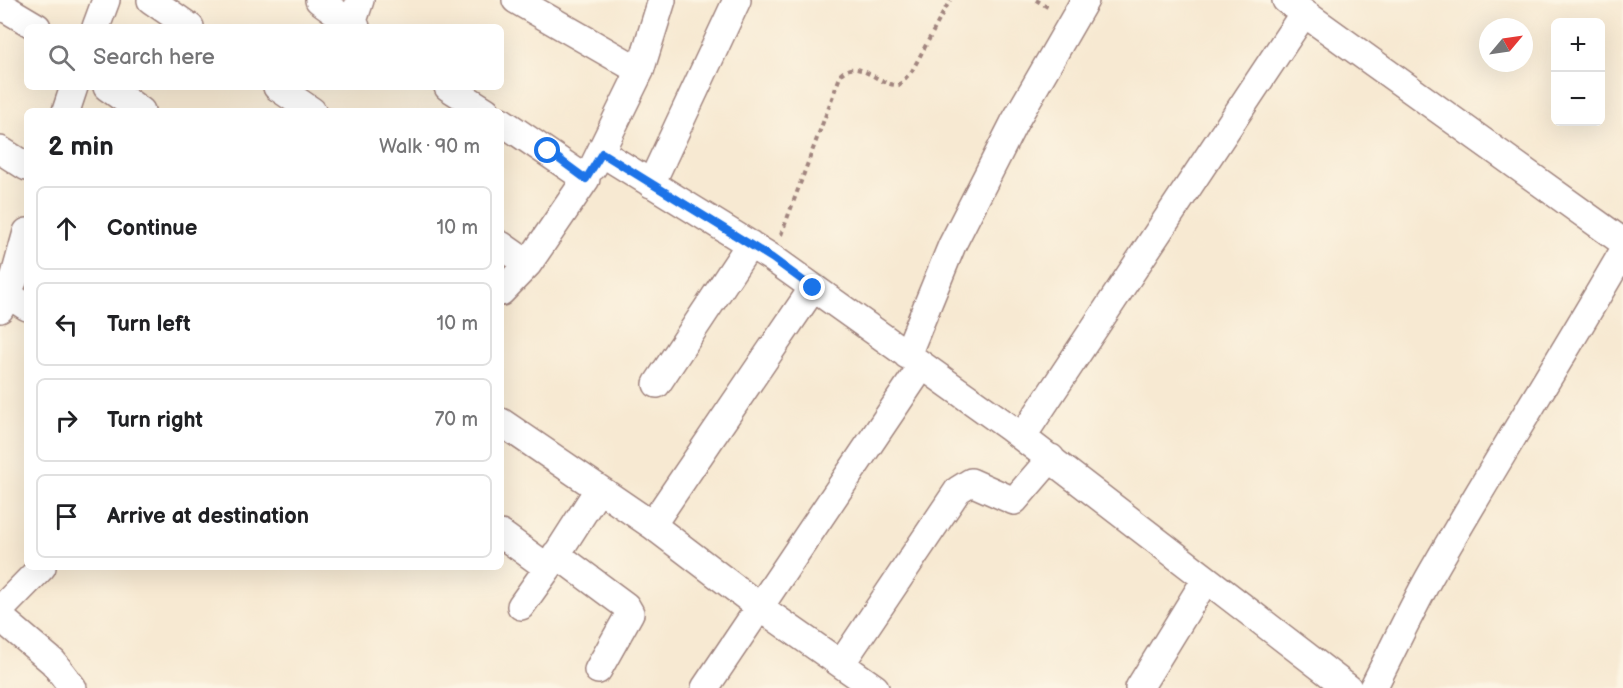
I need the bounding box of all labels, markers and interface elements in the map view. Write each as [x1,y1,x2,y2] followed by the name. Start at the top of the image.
[1479,18,1533,72] north arrow
[1551,18,1605,126] map controls
[1551,18,1605,72] button: +
[24,24,504,90] search box
[45,41,78,74] icon: search
[93,44,215,71] text: Search here
[1551,72,1605,126] button: −
[48,132,114,163] text: 2 min
[379,135,480,159] text: Walk · 90 m
[534,137,560,163] route start
[50,212,83,245] icon: ahead
[107,215,197,242] text: Continue
[437,216,478,240] text: 10 m
[799,274,825,300] route end
[50,308,83,341] icon: left
[107,311,191,338] text: Turn left
[437,312,478,336] text: 10 m
[50,404,83,437] icon: right
[107,407,203,434] text: Turn right
[434,408,478,432] text: 70 m
[50,500,83,533] icon: arrive
[107,503,309,530] text: Arrive at destination

